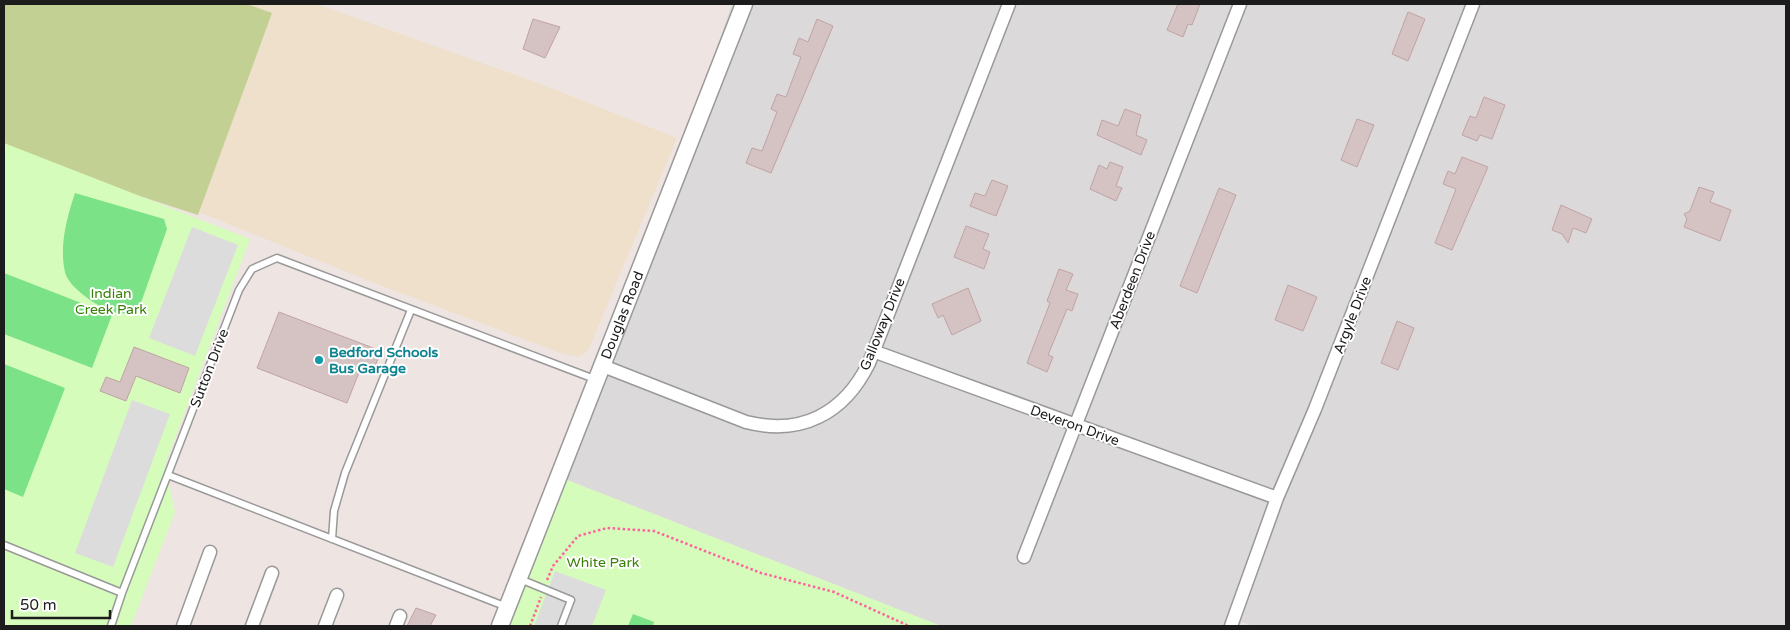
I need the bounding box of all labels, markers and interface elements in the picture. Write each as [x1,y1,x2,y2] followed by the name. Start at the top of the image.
[1106,229,1159,332] street label: Aberdeen Drive
[598,269,647,362] street label: Douglas Road
[1330,274,1375,356] street label: Argyle Drive
[856,275,909,373] street label: Galloway Drive
[75,285,147,318] park label: Indian Creek Park
[187,326,232,410] street label: Sutton Drive
[329,344,439,377] place label: Bedford Schools Bus Garage
[313,354,325,366] marker: Bedford Schools Bus Garage
[1028,401,1122,449] street label: Deveron Drive
[567,554,640,571] park label: White Park
[12,588,110,620] scale bar
[20,596,57,614] text: 50 m

